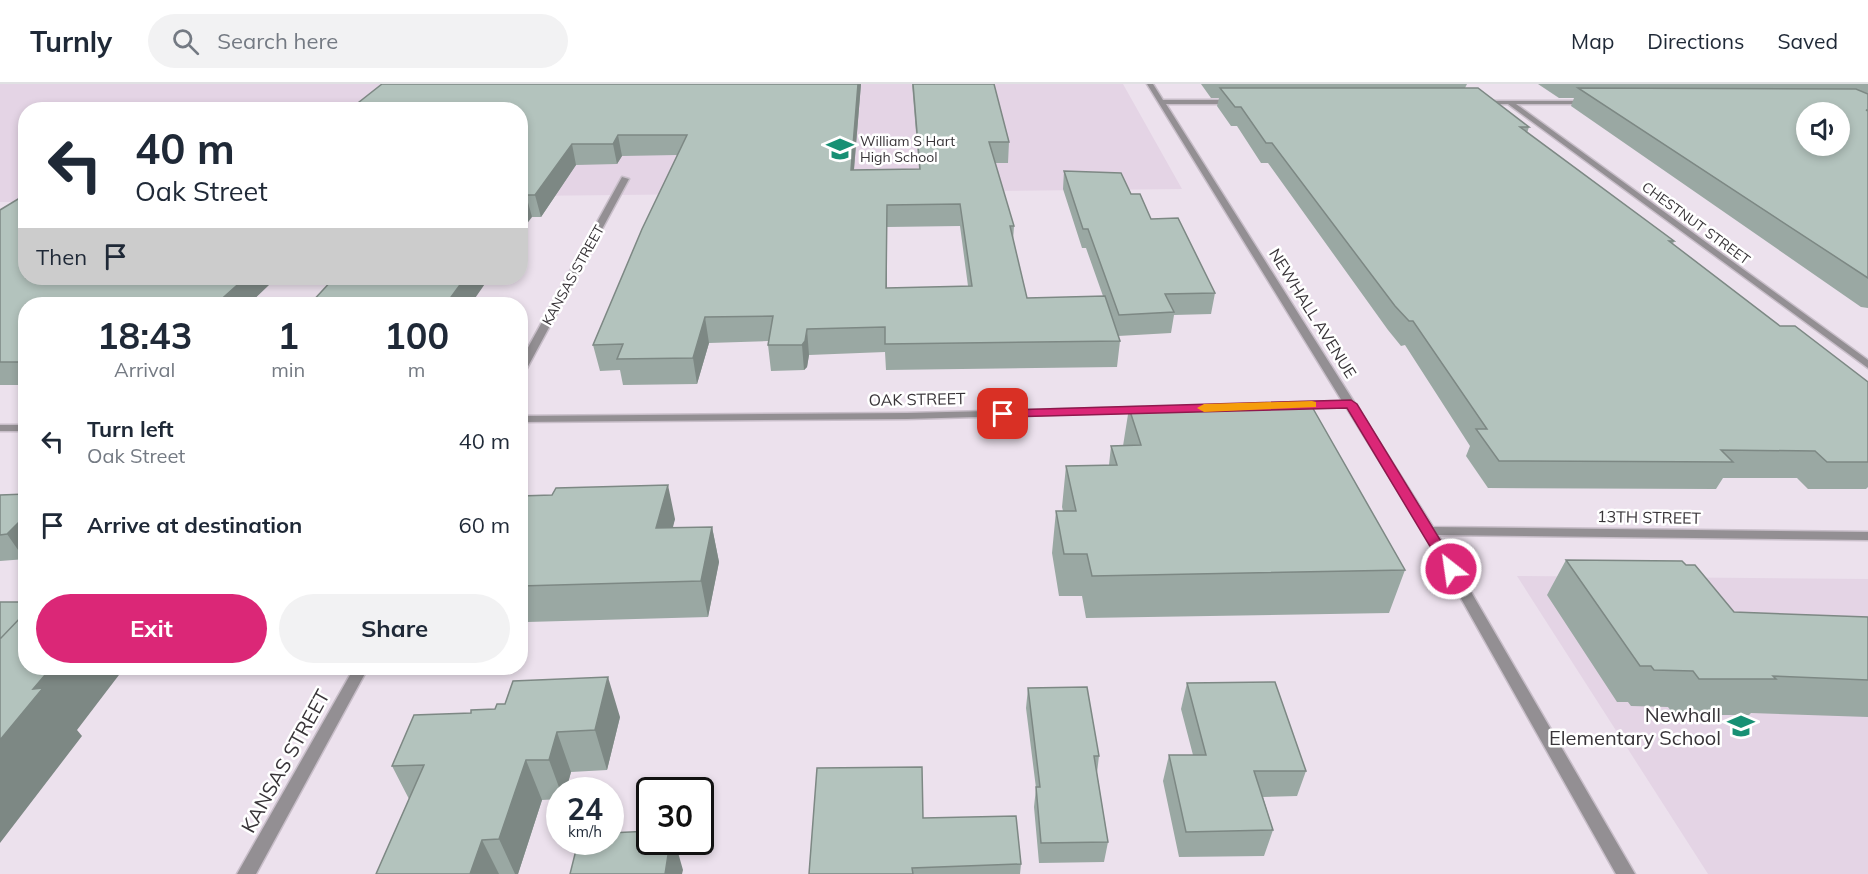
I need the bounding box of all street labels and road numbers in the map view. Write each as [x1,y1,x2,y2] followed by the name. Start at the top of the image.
[1638,178,1754,269] street label: CHESTNUT STREET
[538,221,608,328] street label: KANSAS STREET
[1265,244,1361,382] street label: NEWHALL AVENUE
[868,388,966,410] street label: OAK STREET
[1597,506,1702,528] street label: 13TH STREET
[235,685,335,837] street label: KANSAS STREET

